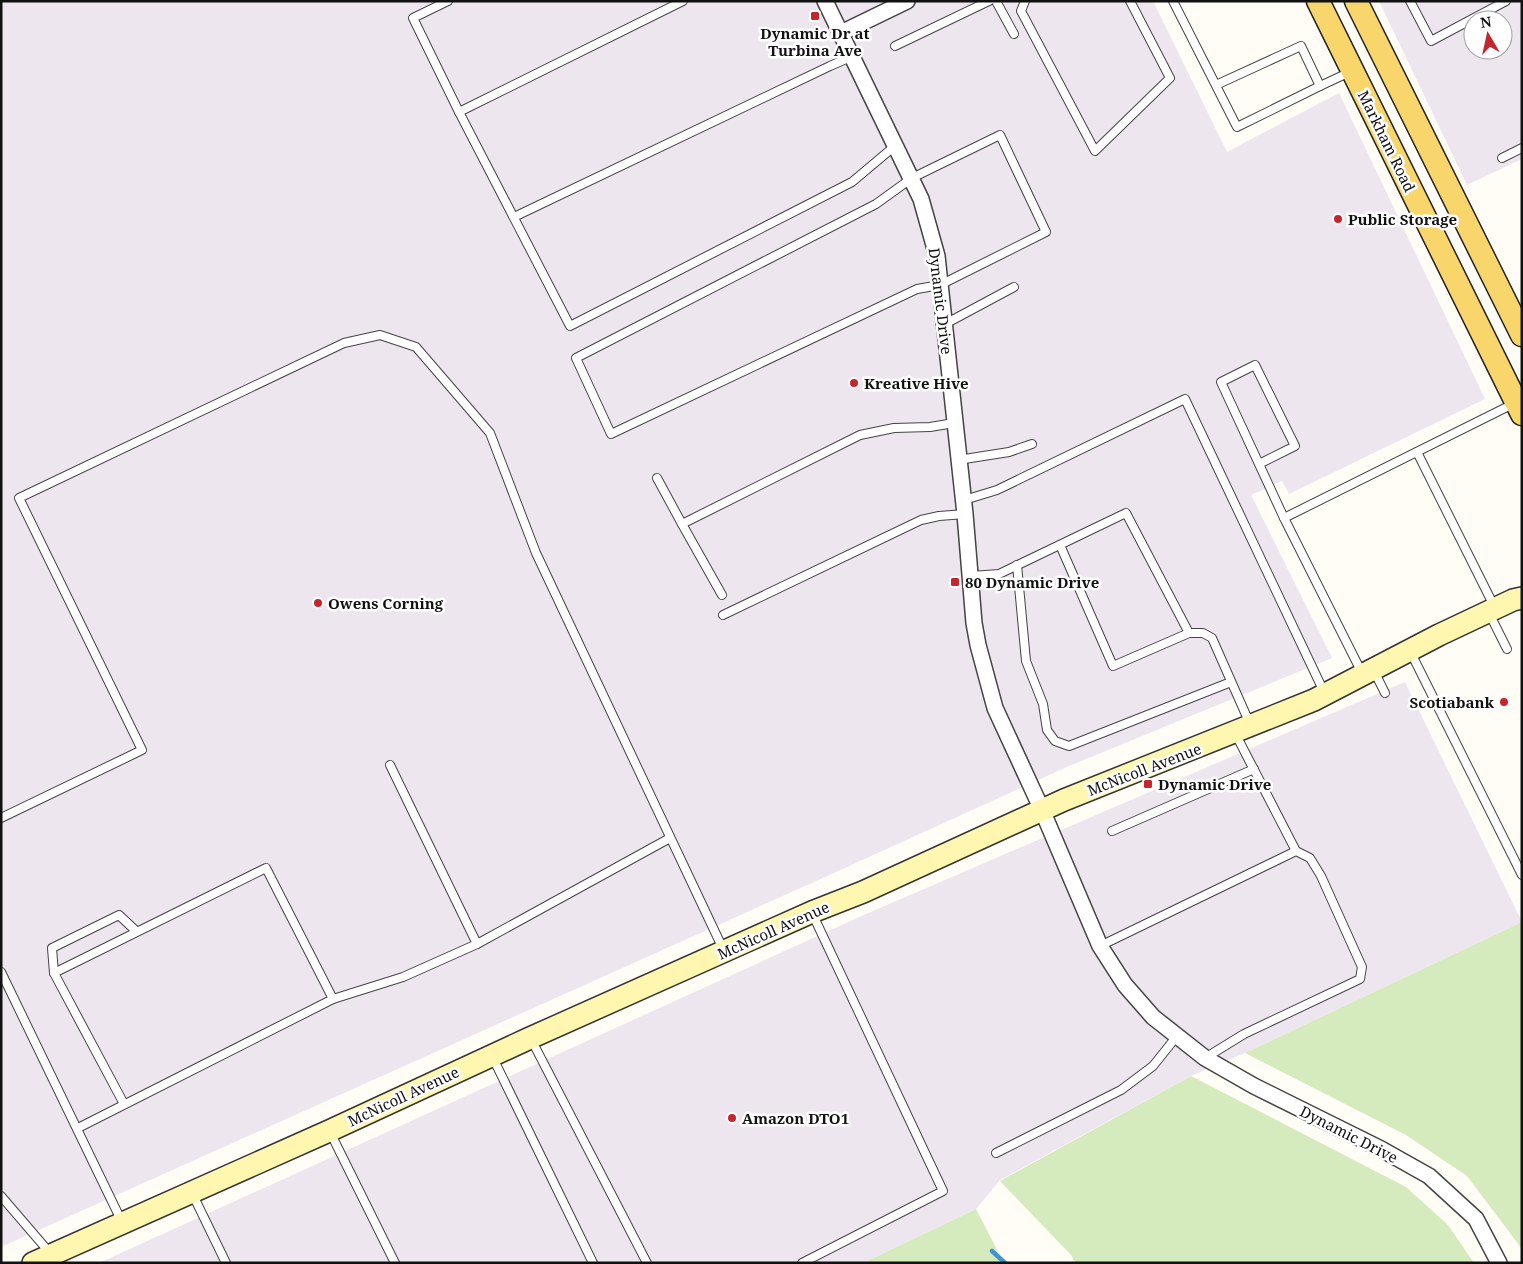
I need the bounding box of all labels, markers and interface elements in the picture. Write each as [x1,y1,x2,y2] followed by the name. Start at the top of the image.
[809,10,821,22] marker: Dynamic Dr at Turbina Ave
[1463,10,1513,60] north arrow
[1479,11,1493,32] text: N
[760,23,870,60] place label: Dynamic Dr at Turbina Ave
[1354,87,1420,195] street label: Markham Road
[1348,209,1457,229] place label: Public Storage
[1332,213,1344,225] marker: Public Storage
[925,247,957,355] street label: Dynamic Drive
[864,373,969,393] place label: Kreative Hive
[848,377,860,389] marker: Kreative Hive
[965,572,1099,592] place label: 80 Dynamic Drive
[949,576,961,588] marker: 80 Dynamic Drive
[328,593,444,613] place label: Owens Corning
[312,597,324,609] marker: Owens Corning
[1410,692,1494,712] place label: Scotiabank
[1498,696,1510,708] marker: Scotiabank
[1084,738,1204,800] street label: McNicoll Avenue
[1158,774,1271,794] place label: Dynamic Drive
[1142,778,1154,790] marker: Dynamic Drive
[714,896,832,964] street label: McNicoll Avenue
[344,1061,462,1131] street label: McNicoll Avenue
[1297,1101,1401,1167] street label: Dynamic Drive
[742,1108,849,1128] place label: Amazon DTO1
[726,1112,738,1124] marker: Amazon DTO1

